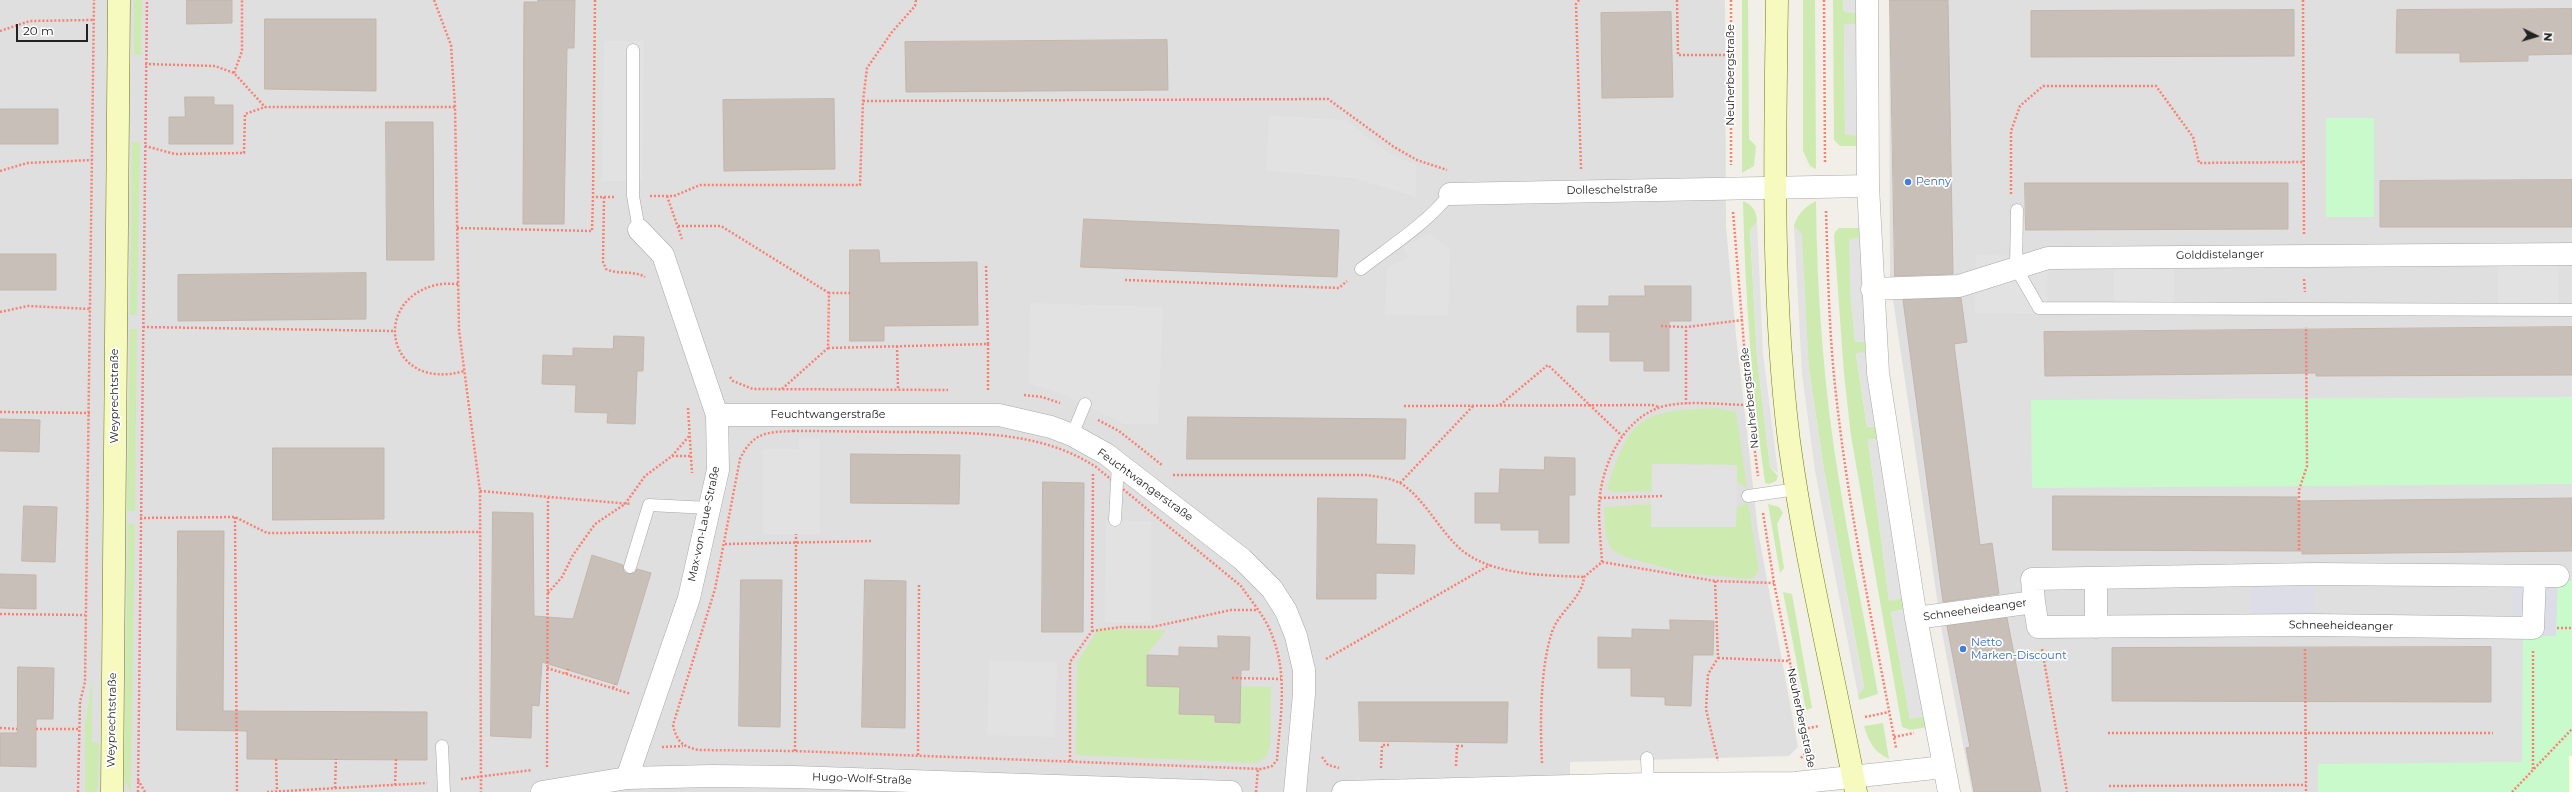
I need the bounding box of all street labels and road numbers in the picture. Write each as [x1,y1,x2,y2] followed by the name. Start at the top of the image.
[1724,24,1738,126] street label: Neuherbergstraße
[1566,183,1658,197] street label: Dolleschelstraße
[2176,248,2264,262] street label: Golddistelanger
[1738,347,1762,449] street label: Neuherbergstraße
[108,349,122,443] street label: Weyprechtstraße
[771,408,885,422] street label: Feuchtwangerstraße
[1095,446,1195,524] street label: Feuchtwangerstraße
[685,465,723,583] street label: Max-von-Laue-Straße
[1922,596,2028,624] street label: Schneeheideanger
[2289,618,2393,634] street label: Schneeheideanger
[1784,667,1818,769] street label: Neuherbergstraße
[105,672,119,768] street label: Weyprechtstraße
[812,771,912,787] street label: Hugo-Wolf-Straße

